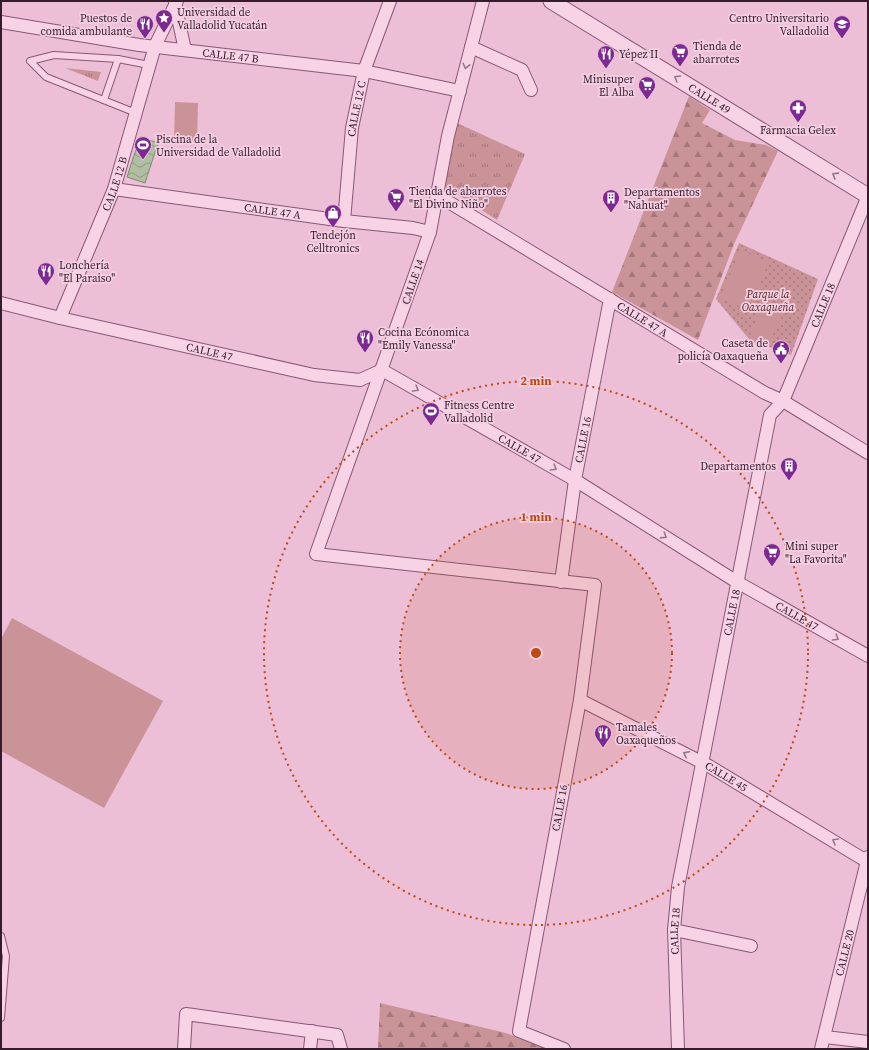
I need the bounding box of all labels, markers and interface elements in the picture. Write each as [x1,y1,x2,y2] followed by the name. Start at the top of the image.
[177,5,268,33] place label: Universidad de Valladolid Yucatán
[154,8,174,33] place icon: Universidad de Valladolid Yucatán
[41,11,132,39] place label: Puestos de comida ambulante
[729,11,830,39] place label: Centro Universitario Valladolid
[135,14,155,39] restaurant icon: Puestos de comida ambulante
[832,14,852,39] school or university icon: Centro Universitario Valladolid
[693,39,742,67] place label: Tienda de abarrotes
[670,42,690,67] supermarket icon: Tienda de abarrotes
[596,44,616,69] restaurant icon: Yépez II
[202,45,260,66] street label: CALLE 47 B
[619,47,658,62] place label: Yépez II
[462,62,471,69] one-way arrow
[583,72,634,100] place label: Minisuper El Alba
[637,75,657,100] supermarket icon: Minisuper El Alba
[674,75,681,82] one-way arrow
[344,79,369,137] street label: CALLE 12 C
[685,80,733,117] street label: CALLE 49
[788,98,808,123] pharmacy icon: Farmacia Gelex
[760,123,836,138] place label: Farmacia Gelex
[156,132,281,160] place label: Piscina de la Universidad de Valladolid
[133,135,153,160] sports icon: Piscina de la Universidad de Valladolid
[98,155,130,213] street label: CALLE 12 B
[832,172,839,180] one-way arrow
[409,184,507,212] place label: Tienda de abarrotes "El Divino Niño"
[624,185,700,213] place label: Departamentos "Nahuat"
[386,187,406,212] supermarket icon: Tienda de abarrotes "El Divino Niño"
[601,188,621,213] building icon: Departamentos "Nahuat"
[243,200,302,222] street label: CALLE 47 A
[323,203,343,228] shop icon: Tendejón Celltronics
[306,228,360,256] place label: Tendejón Celltronics
[398,257,428,307] street label: CALLE 14
[59,258,115,286] place label: Lonchería "El Paraiso"
[36,261,56,286] restaurant icon: Lonchería "El Paraiso"
[807,281,839,330] street label: CALLE 18
[742,287,795,315] park label: Parque la Oaxaqueña
[614,298,671,341] street label: CALLE 47 A
[378,325,470,353] place label: Cocina Ecónomica "Emily Vanessa"
[355,328,375,353] restaurant icon: Cocina Ecónomica "Emily Vanessa"
[677,336,768,364] place label: Caseta de policía Oaxaqueña
[185,339,235,364] street label: CALLE 47
[771,339,791,364] public building icon: Caseta de policía Oaxaqueña
[520,373,552,389] text: 2 min
[412,385,419,392] one-way arrow
[444,398,515,426] place label: Fitness Centre Valladolid
[421,401,441,426] sports icon: Fitness Centre Valladolid
[571,415,595,464] street label: CALLE 16
[495,430,544,467] street label: CALLE 47
[779,456,799,481] building icon: Departamentos
[700,459,776,474] place label: Departamentos
[549,463,557,470] one-way arrow
[520,509,552,525] text: 1 min
[660,531,667,539] one-way arrow
[785,539,847,567] place label: Mini super "La Favorita"
[762,542,782,567] supermarket icon: Mini super "La Favorita"
[720,588,743,637] street label: CALLE 18
[773,598,822,634] street label: CALLE 47
[832,633,839,640] one-way arrow
[529,646,543,660] centre of rings
[616,720,676,748] place label: Tamales Oaxaqueños
[593,723,613,748] restaurant icon: Tamales Oaxaqueños
[683,752,691,759] one-way arrow
[702,758,751,795] street label: CALLE 45
[549,783,572,832] street label: CALLE 16
[832,838,839,845] one-way arrow
[666,907,684,955] street label: CALLE 18
[832,928,858,977] street label: CALLE 20

